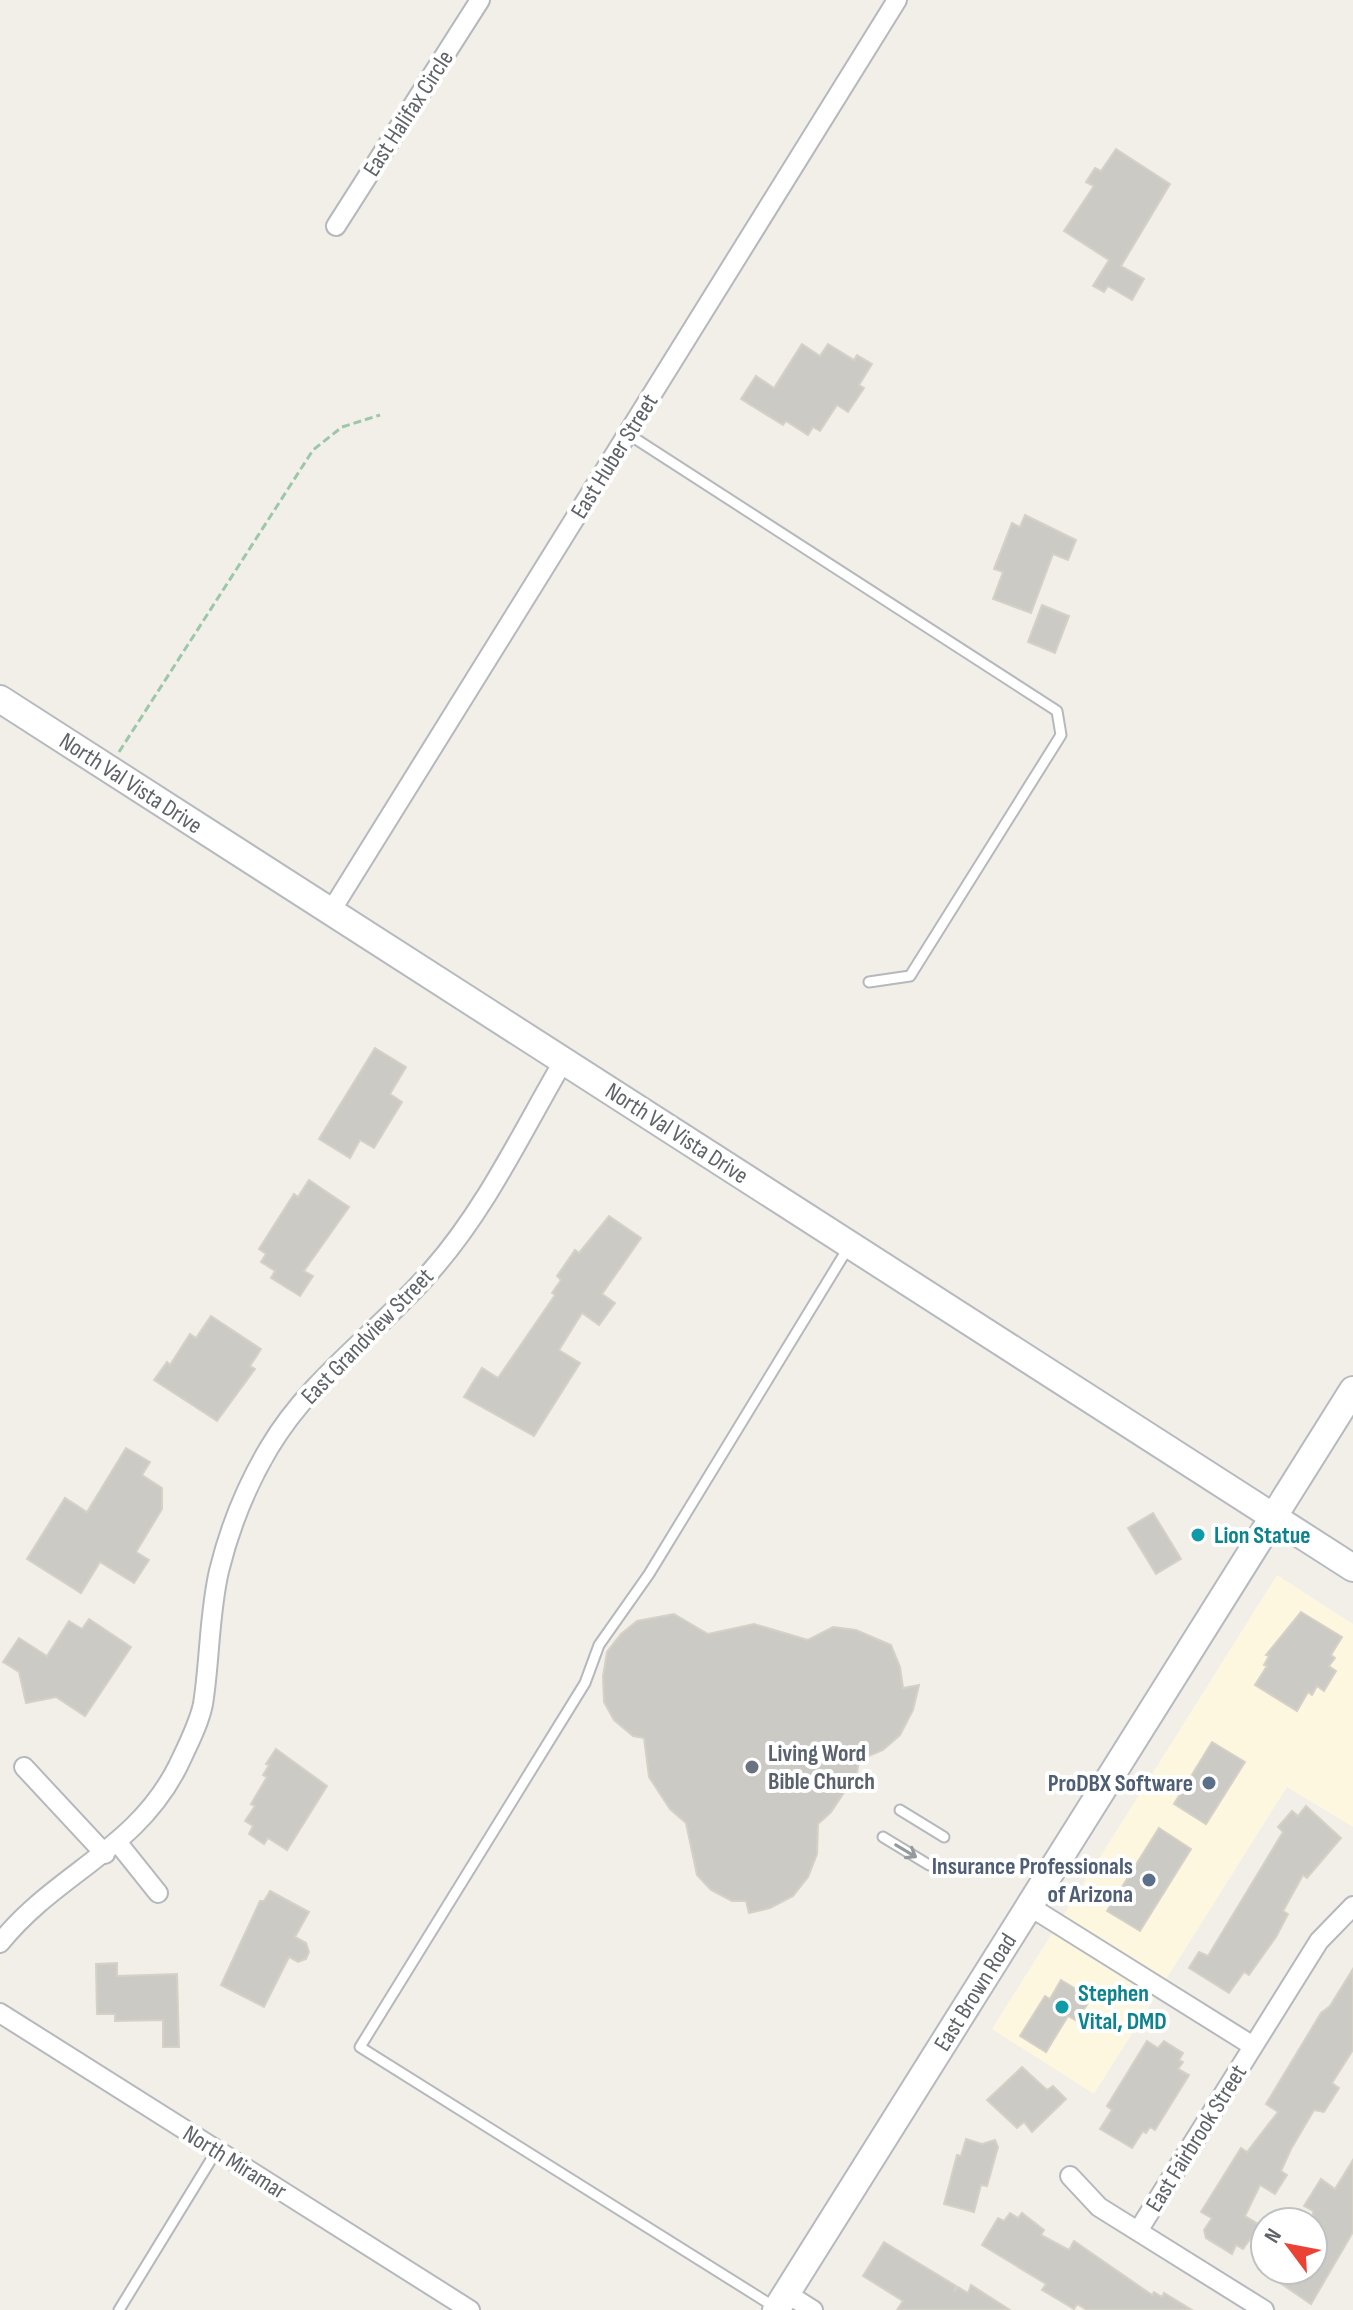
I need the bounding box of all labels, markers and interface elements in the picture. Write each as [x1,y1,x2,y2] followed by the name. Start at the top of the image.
[357,45,460,182] street label: East Halifax Circle
[565,388,664,524] street label: East Huber Street
[54,726,208,840] street label: North Val Vista Drive
[600,1076,754,1190] street label: North Val Vista Drive
[295,1262,440,1410] street label: East Grandview Street
[1214,1521,1310,1550] place label: Lion Statue
[1189,1526,1207,1544] marker: Lion Statue
[768,1739,875,1796] place label: Living Word Bible Church
[743,1758,761,1776] marker: Living Word Bible Church
[1048,1769,1193,1798] place label: ProDBX Software
[1200,1774,1218,1792] marker: ProDBX Software
[894,1844,917,1860] one-way arrow
[932,1852,1133,1909] place label: Insurance Professionals of Arizona
[1140,1871,1158,1889] marker: Insurance Professionals of Arizona
[928,1928,1023,2056] street label: East Brown Road
[1078,1979,1167,2036] place label: Stephen Vital, DMD
[1053,1998,1071,2016] marker: Stephen Vital, DMD
[1140,2059,1253,2217] street label: East Fairbrook Street
[178,2119,292,2206] street label: North Miramar
[1249,2206,1329,2286] north arrow
[1259,2224,1288,2248] text: N

